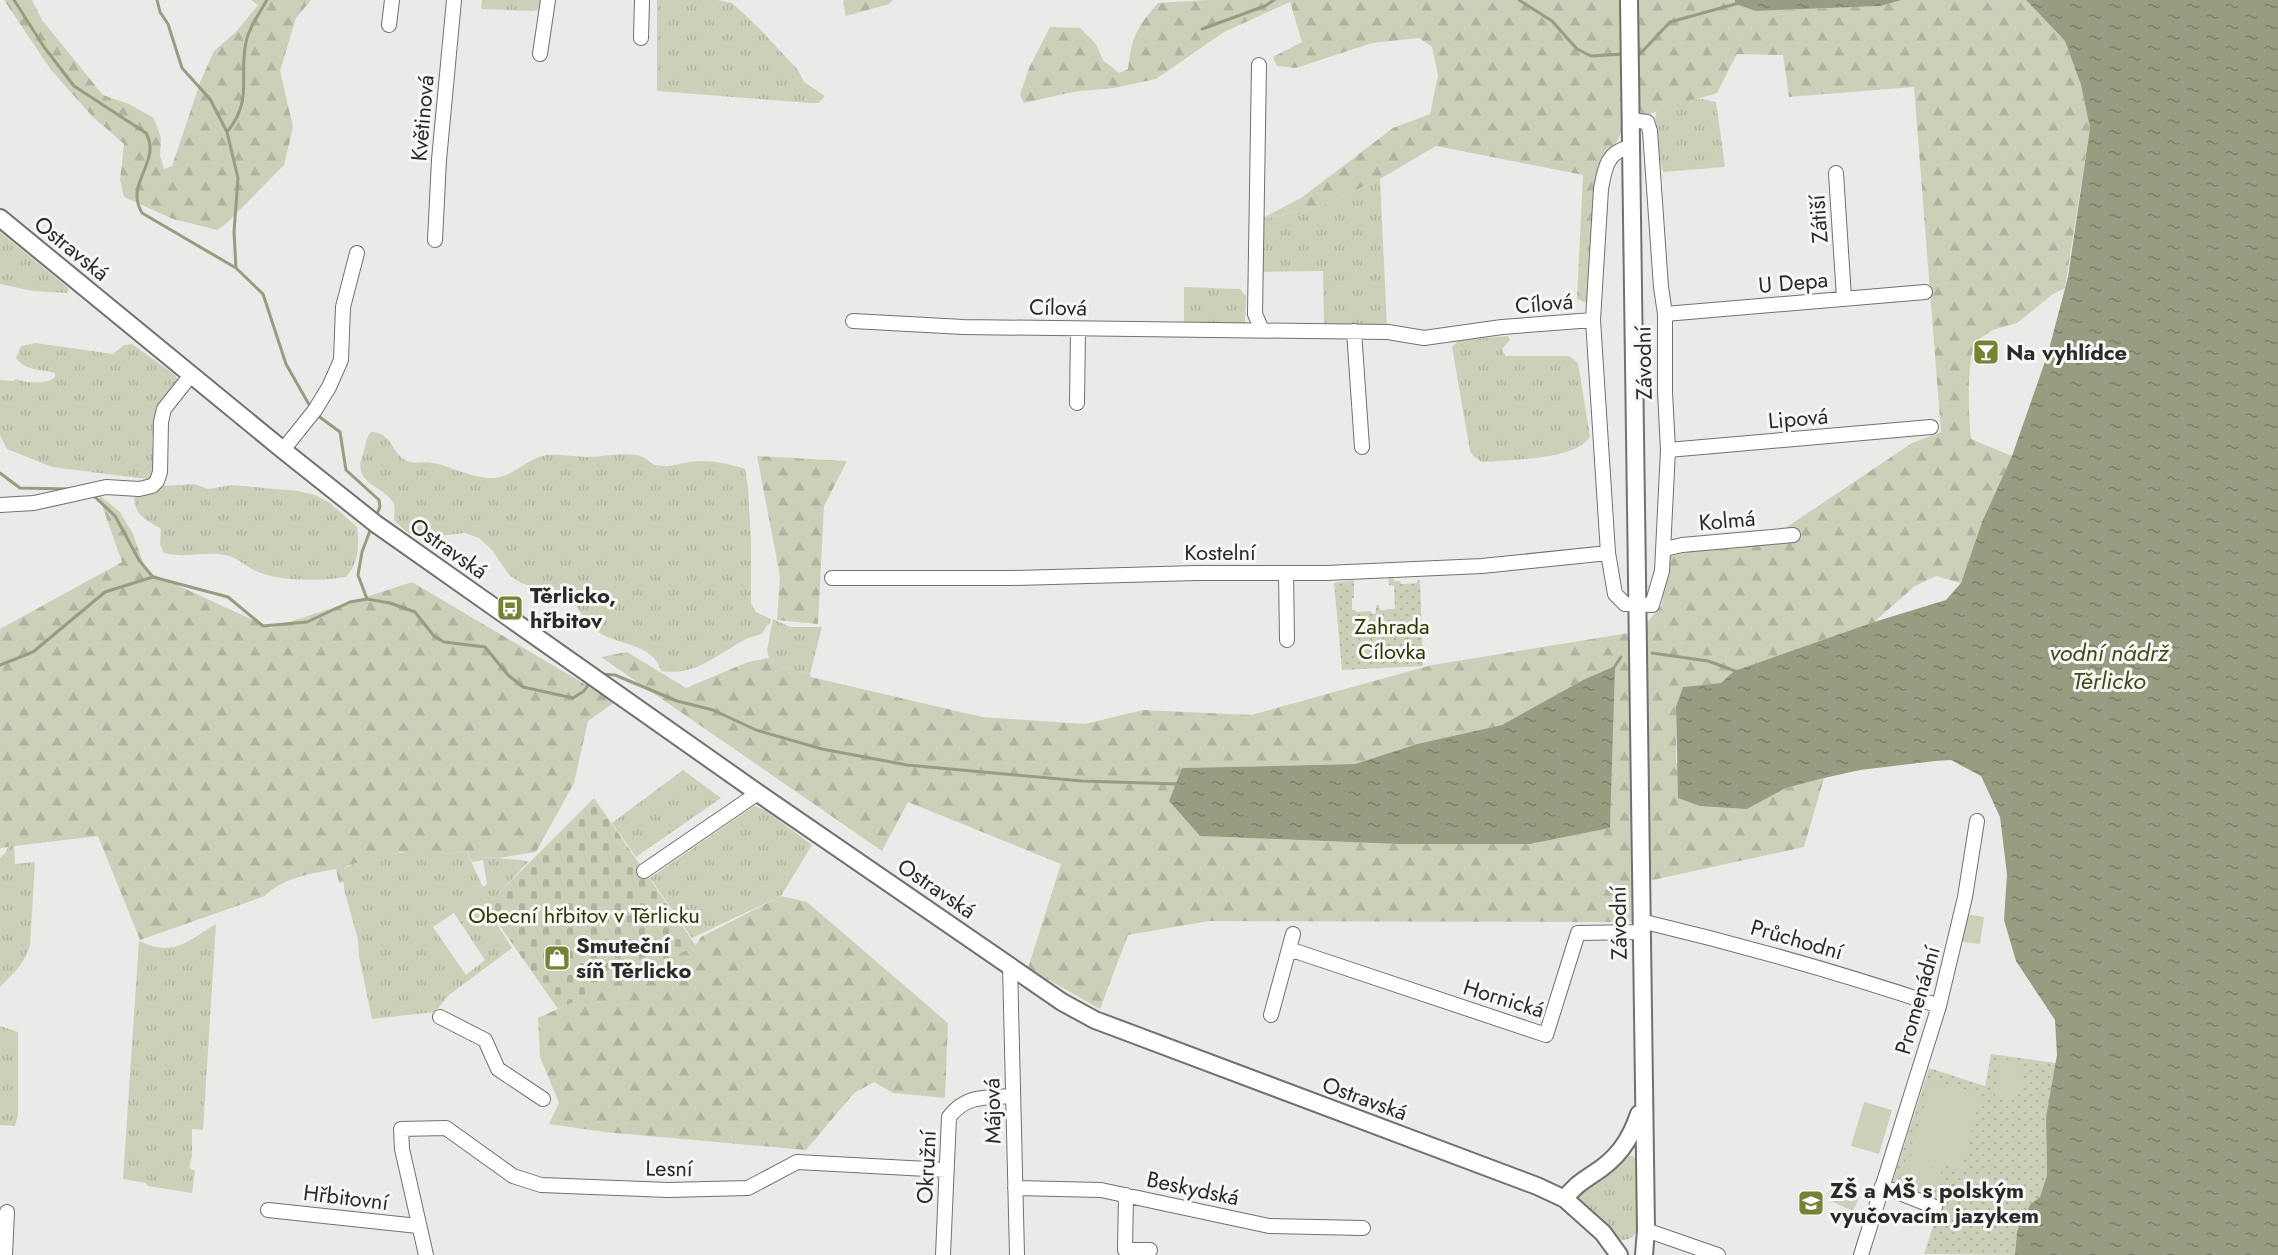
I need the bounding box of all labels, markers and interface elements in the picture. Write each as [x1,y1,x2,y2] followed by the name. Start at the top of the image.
[402,73,442,163] street label: Květinová
[1800,193,1836,244] street label: Zátiší
[28,208,116,288] street label: Ostravská
[1757,263,1829,301] street label: U Depa
[1514,285,1574,321] street label: Cílová
[1029,290,1087,324] street label: Cílová
[1626,325,1660,400] street label: Závodní
[2006,336,2127,368] place label: Na vyhlídce
[1971,337,2001,367] bar icon: Na vyhlídce
[1767,399,1829,437] street label: Lipová
[1697,502,1757,538] street label: Kolmá
[404,510,494,586] street label: Ostravská
[1184,536,1257,568] street label: Kostelní
[530,579,616,636] place label: Těrlicko, hřbitov
[495,593,525,623] bus stop icon: Těrlicko, hřbitov
[1354,610,1430,667] park label: Zahrada Cílovka
[2050,635,2170,698] water label: vodní nádrž Těrlicko
[891,850,983,926] street label: Ostravská
[1601,885,1635,960] street label: Závodní
[468,899,700,931] park label: Obecní hřbitov v Těrlicku
[1747,911,1848,968] street label: Průchodní
[576,929,691,986] place label: Smuteční síň Těrlicko
[1886,941,1948,1058] street label: Promenádní
[542,943,572,973] shop icon: Smuteční síň Těrlicko
[1459,971,1549,1025] street label: Hornická
[1318,1068,1412,1128] street label: Ostravská
[975,1078,1009,1144] street label: Májová
[908,1128,944,1205] street label: Okružní
[645,1152,694,1184] street label: Lesní
[1144,1163,1242,1213] street label: Beskydská
[1829,1174,2039,1231] place label: ZŠ a MŠ s polským vyučovacím jazykem
[302,1176,392,1218] street label: Hřbitovní
[1796,1188,1826,1218] school or university icon: ZŠ a MŠ s polským vyučovacím jazykem

